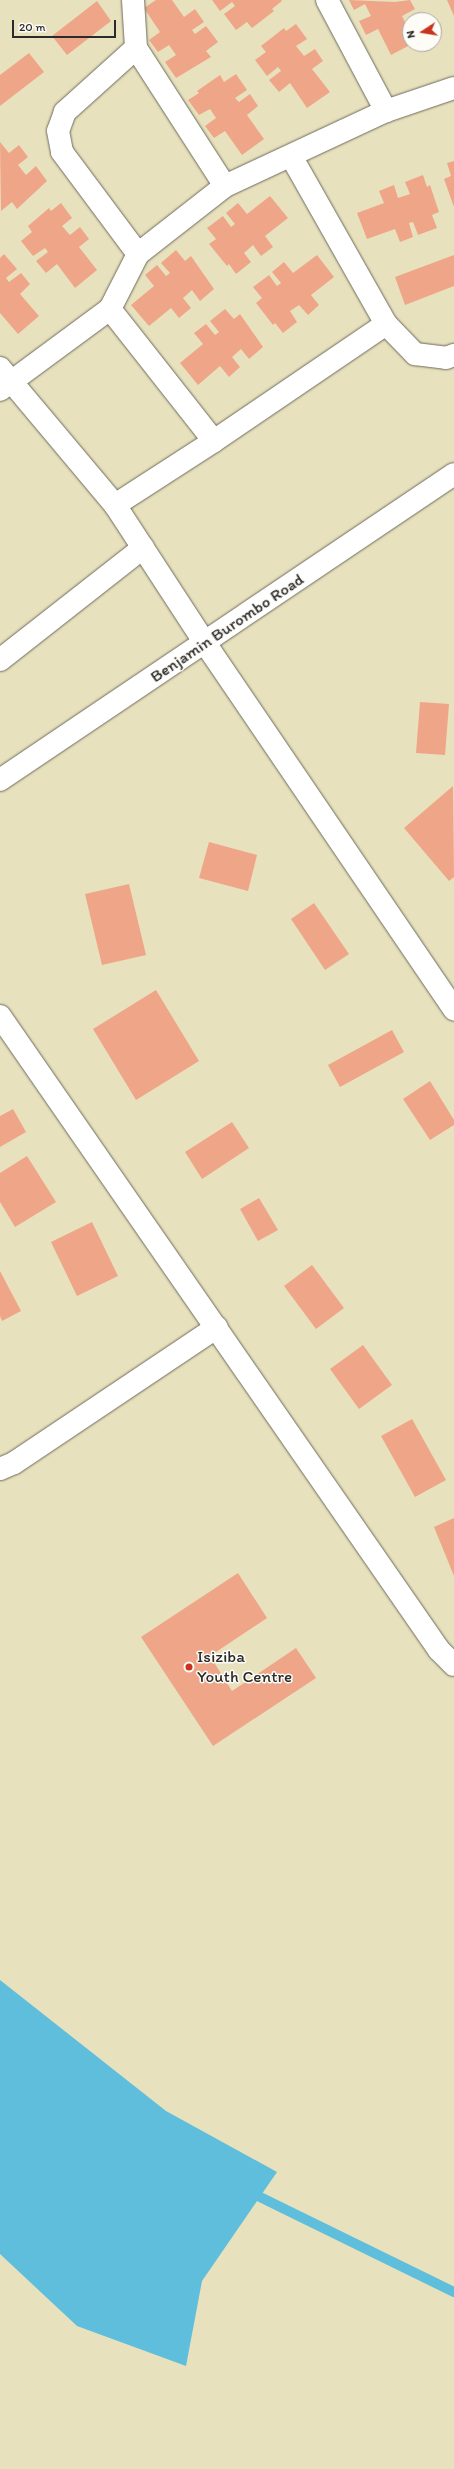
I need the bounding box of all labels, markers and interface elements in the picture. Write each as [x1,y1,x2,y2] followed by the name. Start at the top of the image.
[14,12,118,38] scale bar
[402,12,442,52] north arrow
[19,20,46,34] text: 20 m
[404,29,418,39] text: N
[146,569,308,687] street label: Benjamin Burombo Road
[197,1647,292,1687] place label: Isiziba Youth Centre
[184,1662,194,1672] marker: Isiziba Youth Centre

